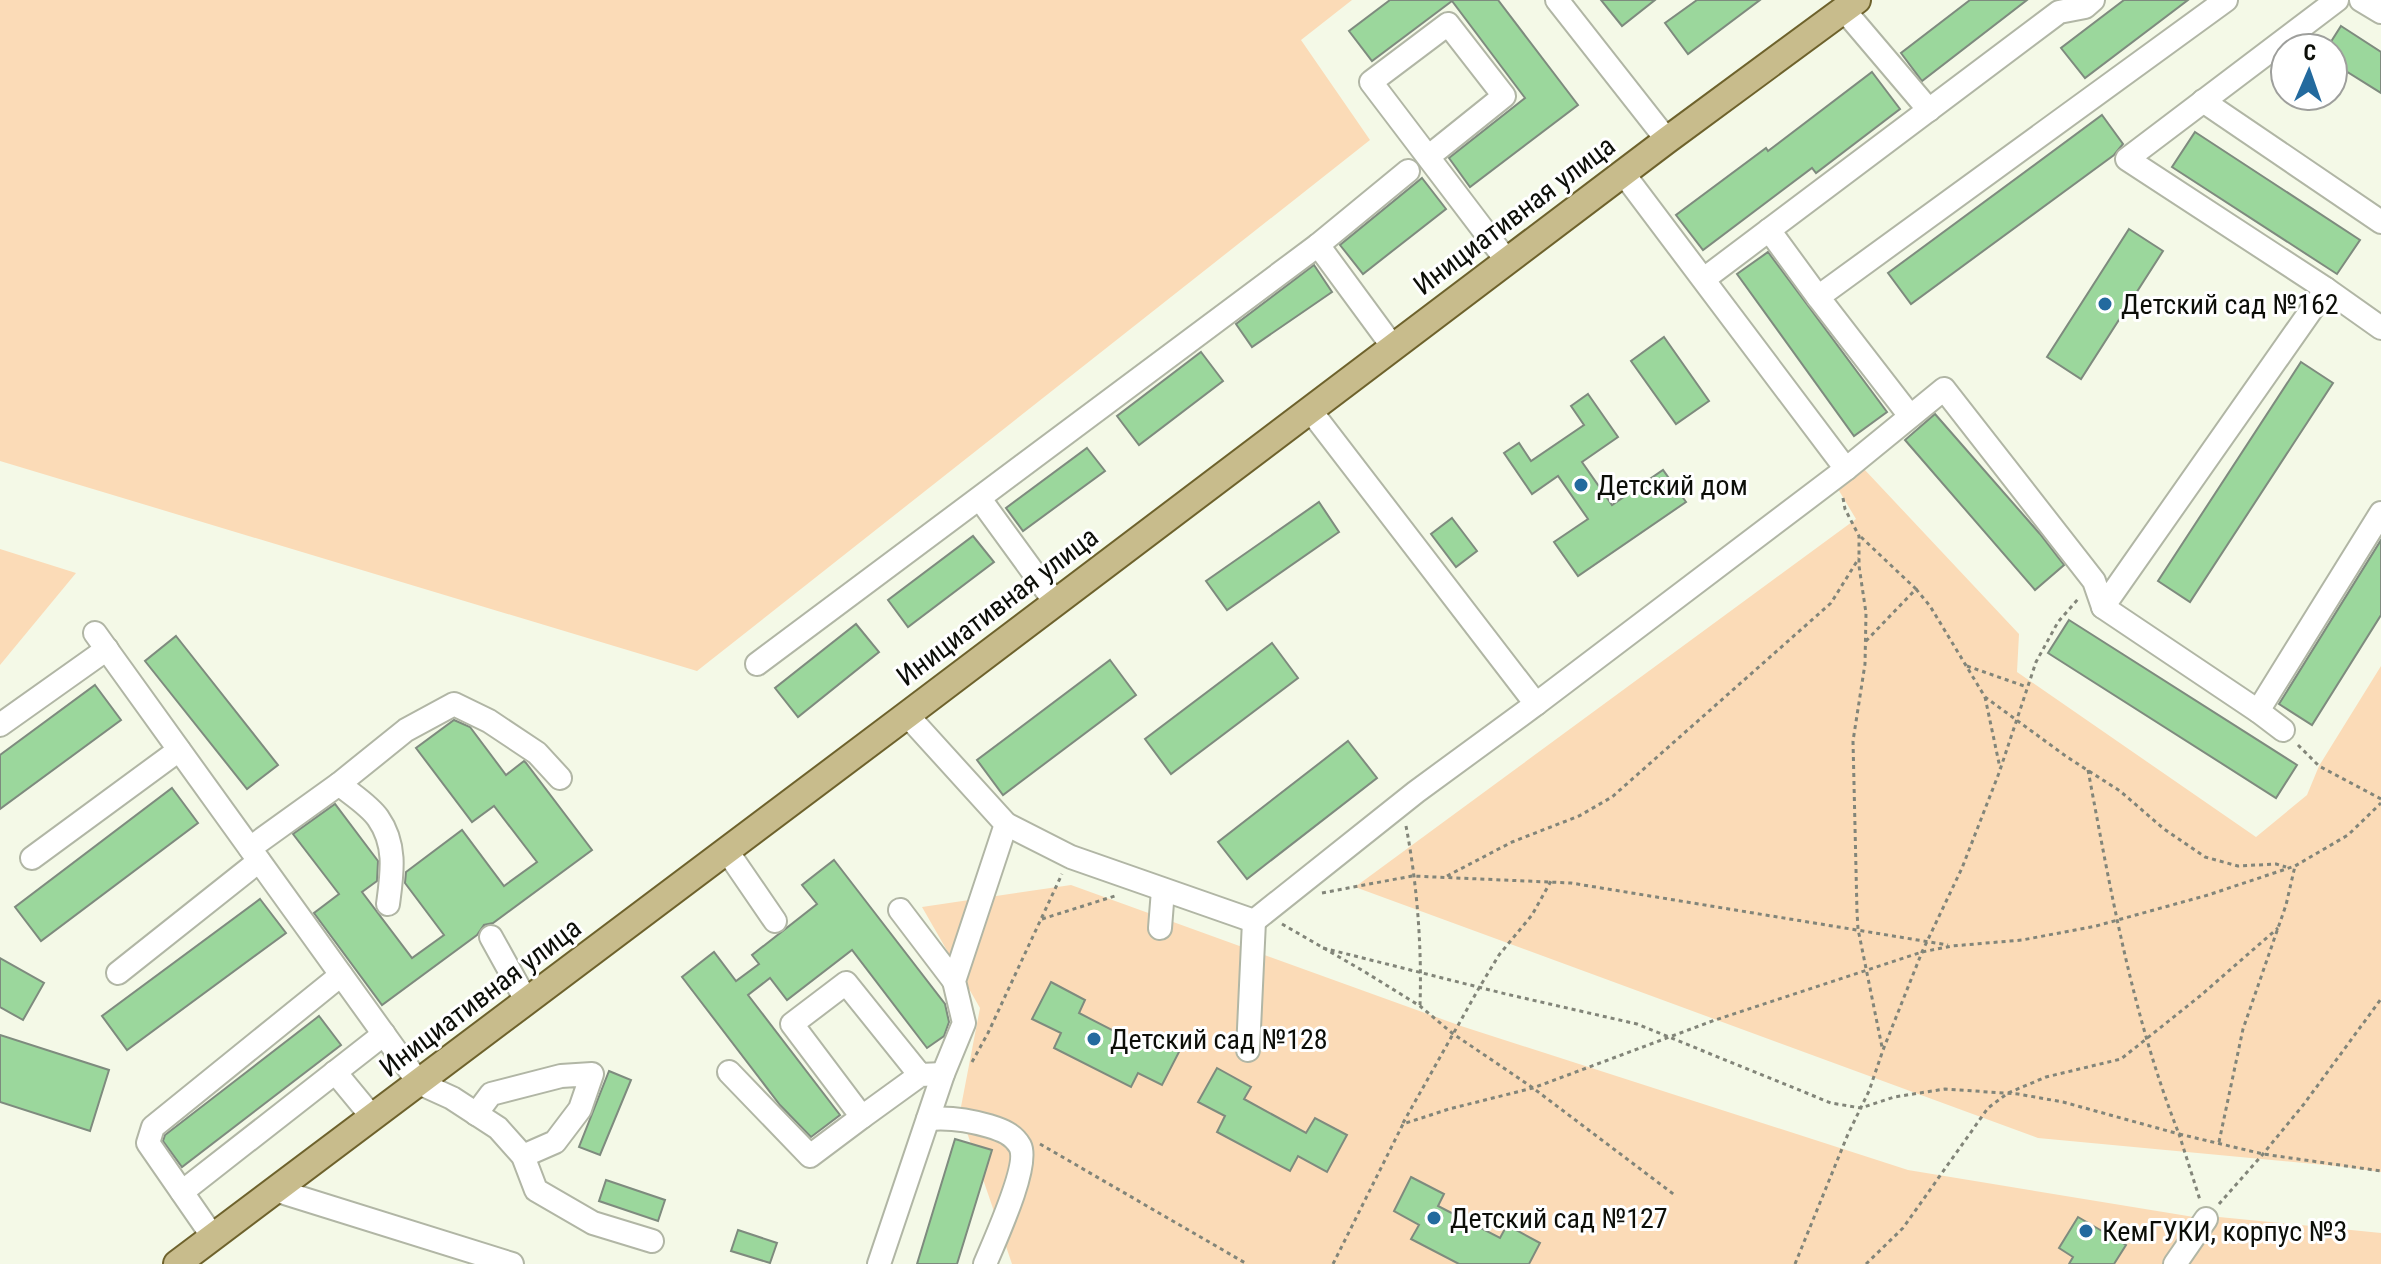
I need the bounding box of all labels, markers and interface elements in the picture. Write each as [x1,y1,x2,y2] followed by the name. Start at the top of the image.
[2269,32,2349,112] north arrow
[2303,40,2316,65] text: С
[1407,129,1622,302] street label: Инициативная улица
[2121,288,2339,321] place label: Детский сад №162
[2096,295,2114,313] marker: Детский сад №162
[1597,469,1748,502] place label: Детский дом
[1572,476,1590,494] marker: Детский дом
[890,520,1105,693] street label: Инициативная улица
[373,911,588,1084] street label: Инициативная улица
[1110,1023,1328,1056] place label: Детский сад №128
[1085,1030,1103,1048] marker: Детский сад №128
[1450,1202,1668,1235] place label: Детский сад №127
[1425,1209,1443,1227] marker: Детский сад №127
[2102,1215,2347,1248] place label: КемГУКИ, корпус №3
[2077,1222,2095,1240] marker: КемГУКИ, корпус №3

